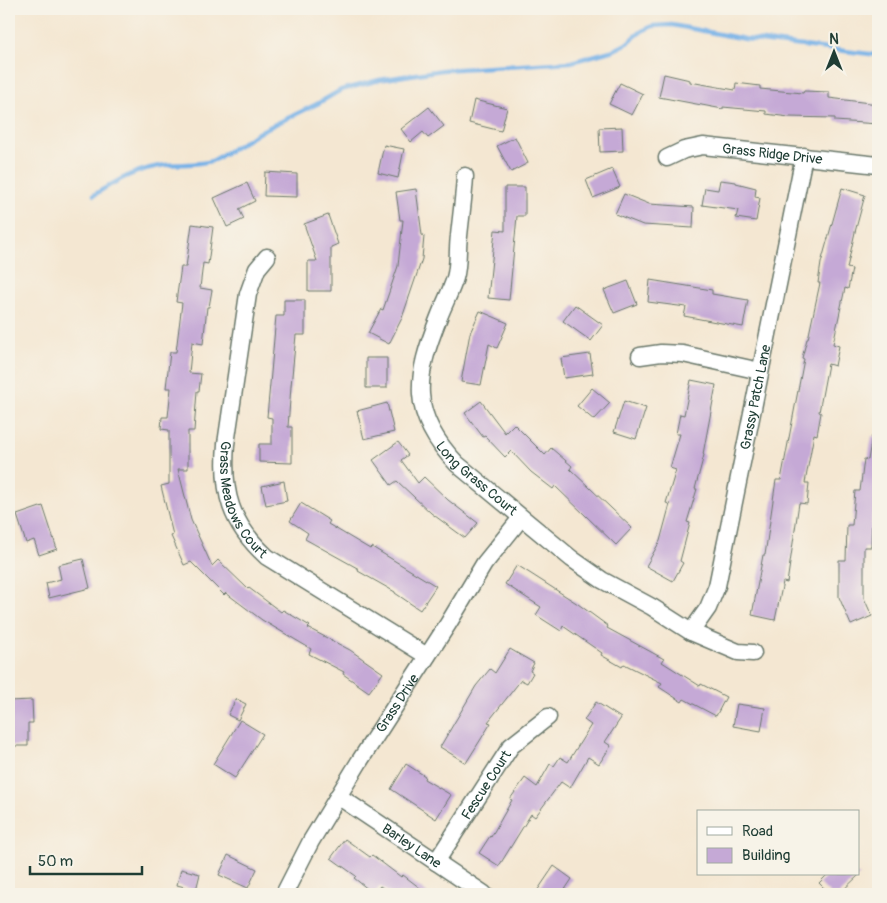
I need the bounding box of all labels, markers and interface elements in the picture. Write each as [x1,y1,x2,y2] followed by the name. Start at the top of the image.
[810,28,860,78] north arrow
[829,31,839,48] text: N
[721,140,823,167] street label: Grass Ridge Drive
[736,343,774,451] street label: Grassy Patch Lane
[432,438,521,519] street label: Long Grass Court
[217,440,271,562] street label: Grass Meadows Court
[372,671,422,736] street label: Grass Drive
[457,747,515,823] street label: Fescue Court
[697,810,860,876] legend
[379,820,445,872] street label: Barley Lane
[742,822,773,841] text: Road
[30,843,142,875] scale bar
[742,846,790,865] text: Building
[38,852,73,871] text: 50 m

